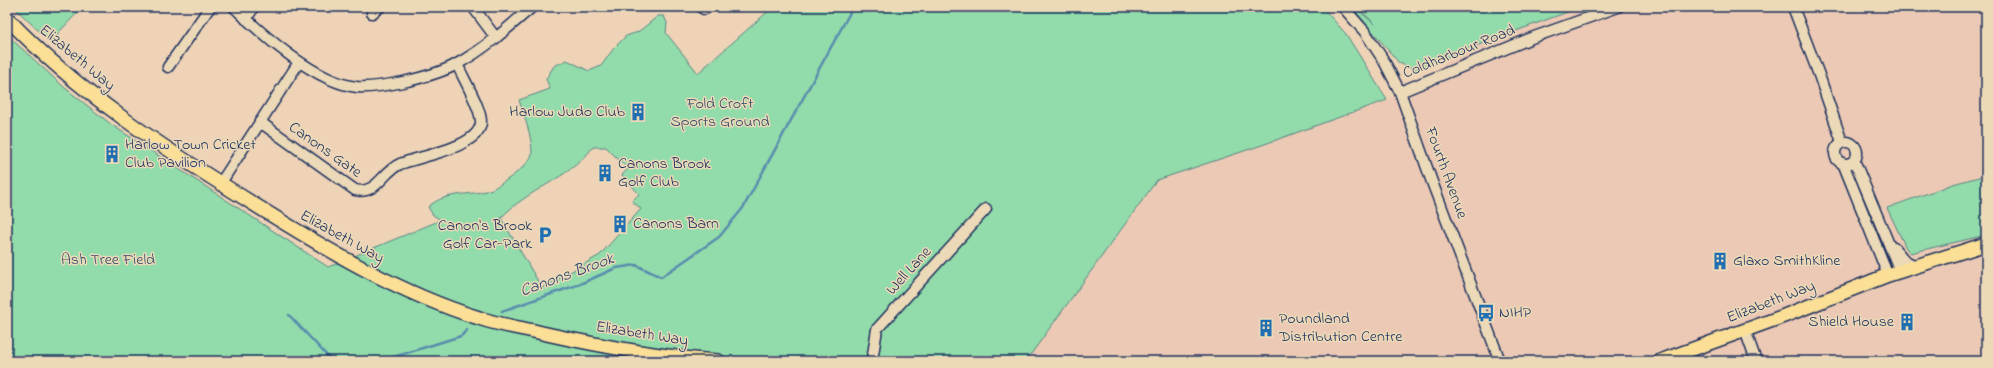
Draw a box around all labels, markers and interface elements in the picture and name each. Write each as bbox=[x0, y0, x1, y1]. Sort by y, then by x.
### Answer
street label: Elizabeth Way bbox=[34, 19, 120, 97]
street label: Coldharbour Road bbox=[1399, 19, 1519, 85]
park label: Fold Croft Sports Ground bbox=[670, 92, 770, 134]
place label: Harlow Judo Club bbox=[509, 100, 626, 124]
building icon: Harlow Judo Club bbox=[628, 102, 648, 122]
street label: Canons Gate bbox=[283, 116, 367, 185]
street label: Fourth Avenue bbox=[1418, 123, 1474, 223]
place label: Harlow Town Cricket Club Pavilion bbox=[125, 133, 257, 175]
building icon: Harlow Town Cricket Club Pavilion bbox=[102, 144, 122, 164]
place label: Canons Brook Golf Club bbox=[618, 152, 712, 194]
building icon: Canons Brook Golf Club bbox=[595, 163, 615, 183]
street label: Elizabeth Way bbox=[295, 204, 389, 270]
place label: Canons Barn bbox=[633, 212, 719, 236]
place label: Canon's Brook Golf Car-Park bbox=[438, 214, 533, 256]
building icon: Canons Barn bbox=[610, 214, 630, 234]
parking icon: Canon's Brook Golf Car-Park bbox=[535, 225, 555, 245]
street label: Well Lane bbox=[880, 241, 938, 301]
water label: Canons Brook bbox=[517, 246, 619, 304]
park label: Ash Tree Field bbox=[61, 248, 155, 272]
place label: Glaxo SmithKline bbox=[1733, 249, 1841, 273]
building icon: Glaxo SmithKline bbox=[1710, 251, 1730, 271]
street label: Elizabeth Way bbox=[1723, 274, 1819, 330]
place label: NIHP bbox=[1499, 301, 1532, 325]
bus stop icon: NIHP bbox=[1476, 303, 1496, 323]
place label: Poundland Distribution Centre bbox=[1278, 307, 1403, 349]
place label: Shield House bbox=[1808, 310, 1895, 334]
building icon: Shield House bbox=[1897, 312, 1917, 332]
street label: Elizabeth Way bbox=[594, 315, 690, 353]
building icon: Poundland Distribution Centre bbox=[1256, 318, 1276, 338]

